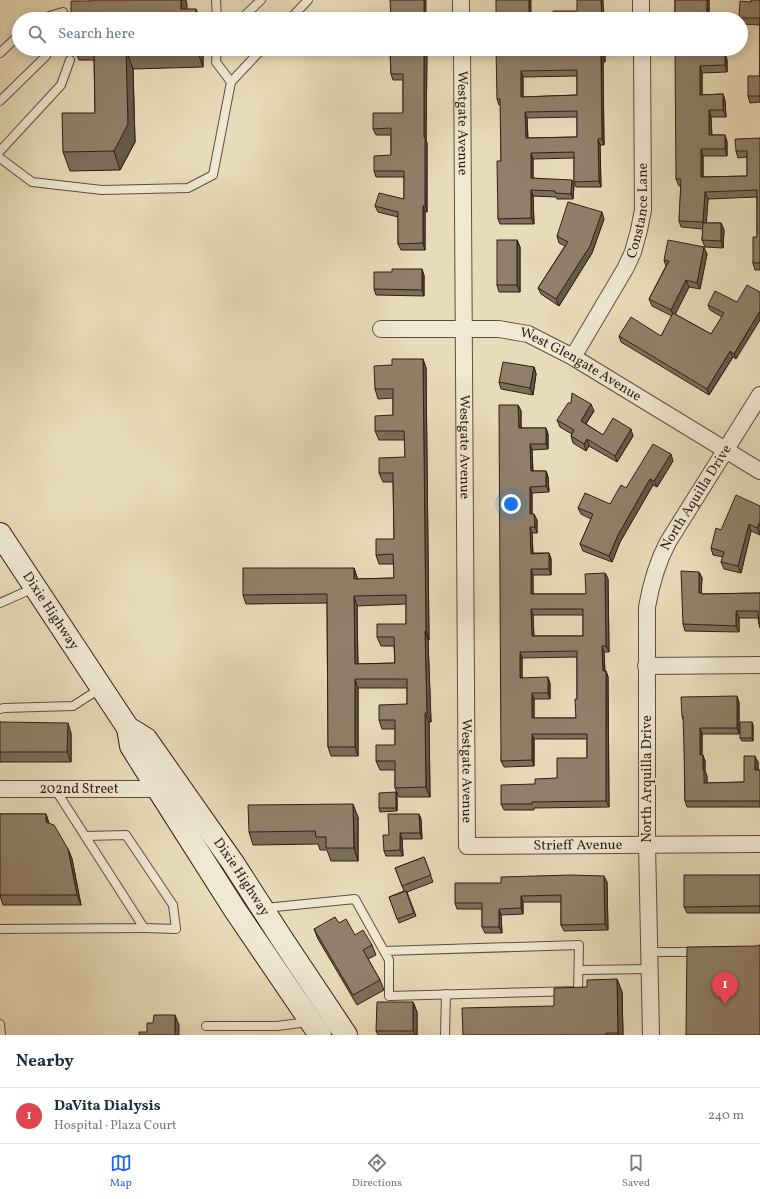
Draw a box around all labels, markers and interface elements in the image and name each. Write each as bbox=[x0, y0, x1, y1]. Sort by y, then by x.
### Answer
search box bbox=[12, 12, 748, 56]
icon: search bbox=[26, 23, 48, 45]
text: Search here bbox=[58, 24, 135, 45]
street label: Westgate Avenue bbox=[453, 71, 472, 176]
street label: Constance Lane bbox=[622, 162, 653, 262]
street label: West Glengate Avenue bbox=[519, 323, 645, 406]
street label: Westgate Avenue bbox=[455, 395, 474, 500]
street label: North Aquilla Drive bbox=[656, 441, 736, 554]
your location bbox=[501, 494, 521, 514]
street label: Dixie Highway bbox=[18, 568, 84, 654]
street label: North Arquilla Drive bbox=[638, 715, 657, 843]
street label: Westgate Avenue bbox=[457, 719, 476, 824]
street label: 202nd Street bbox=[39, 780, 119, 799]
street label: Dixie Highway bbox=[209, 834, 275, 920]
street label: Strieff Avenue bbox=[534, 835, 623, 855]
pin: 1 bbox=[712, 972, 738, 1005]
text: Nearby bbox=[16, 1050, 74, 1073]
text: DaVita Dialysis bbox=[54, 1096, 161, 1117]
text: 1 bbox=[26, 1107, 32, 1125]
text: 240 m bbox=[708, 1107, 744, 1125]
text: Hospital · Plaza Court bbox=[54, 1117, 177, 1135]
tab: Map bbox=[110, 1152, 132, 1191]
tab: Directions bbox=[352, 1152, 402, 1191]
tab: Saved bbox=[622, 1152, 650, 1191]

